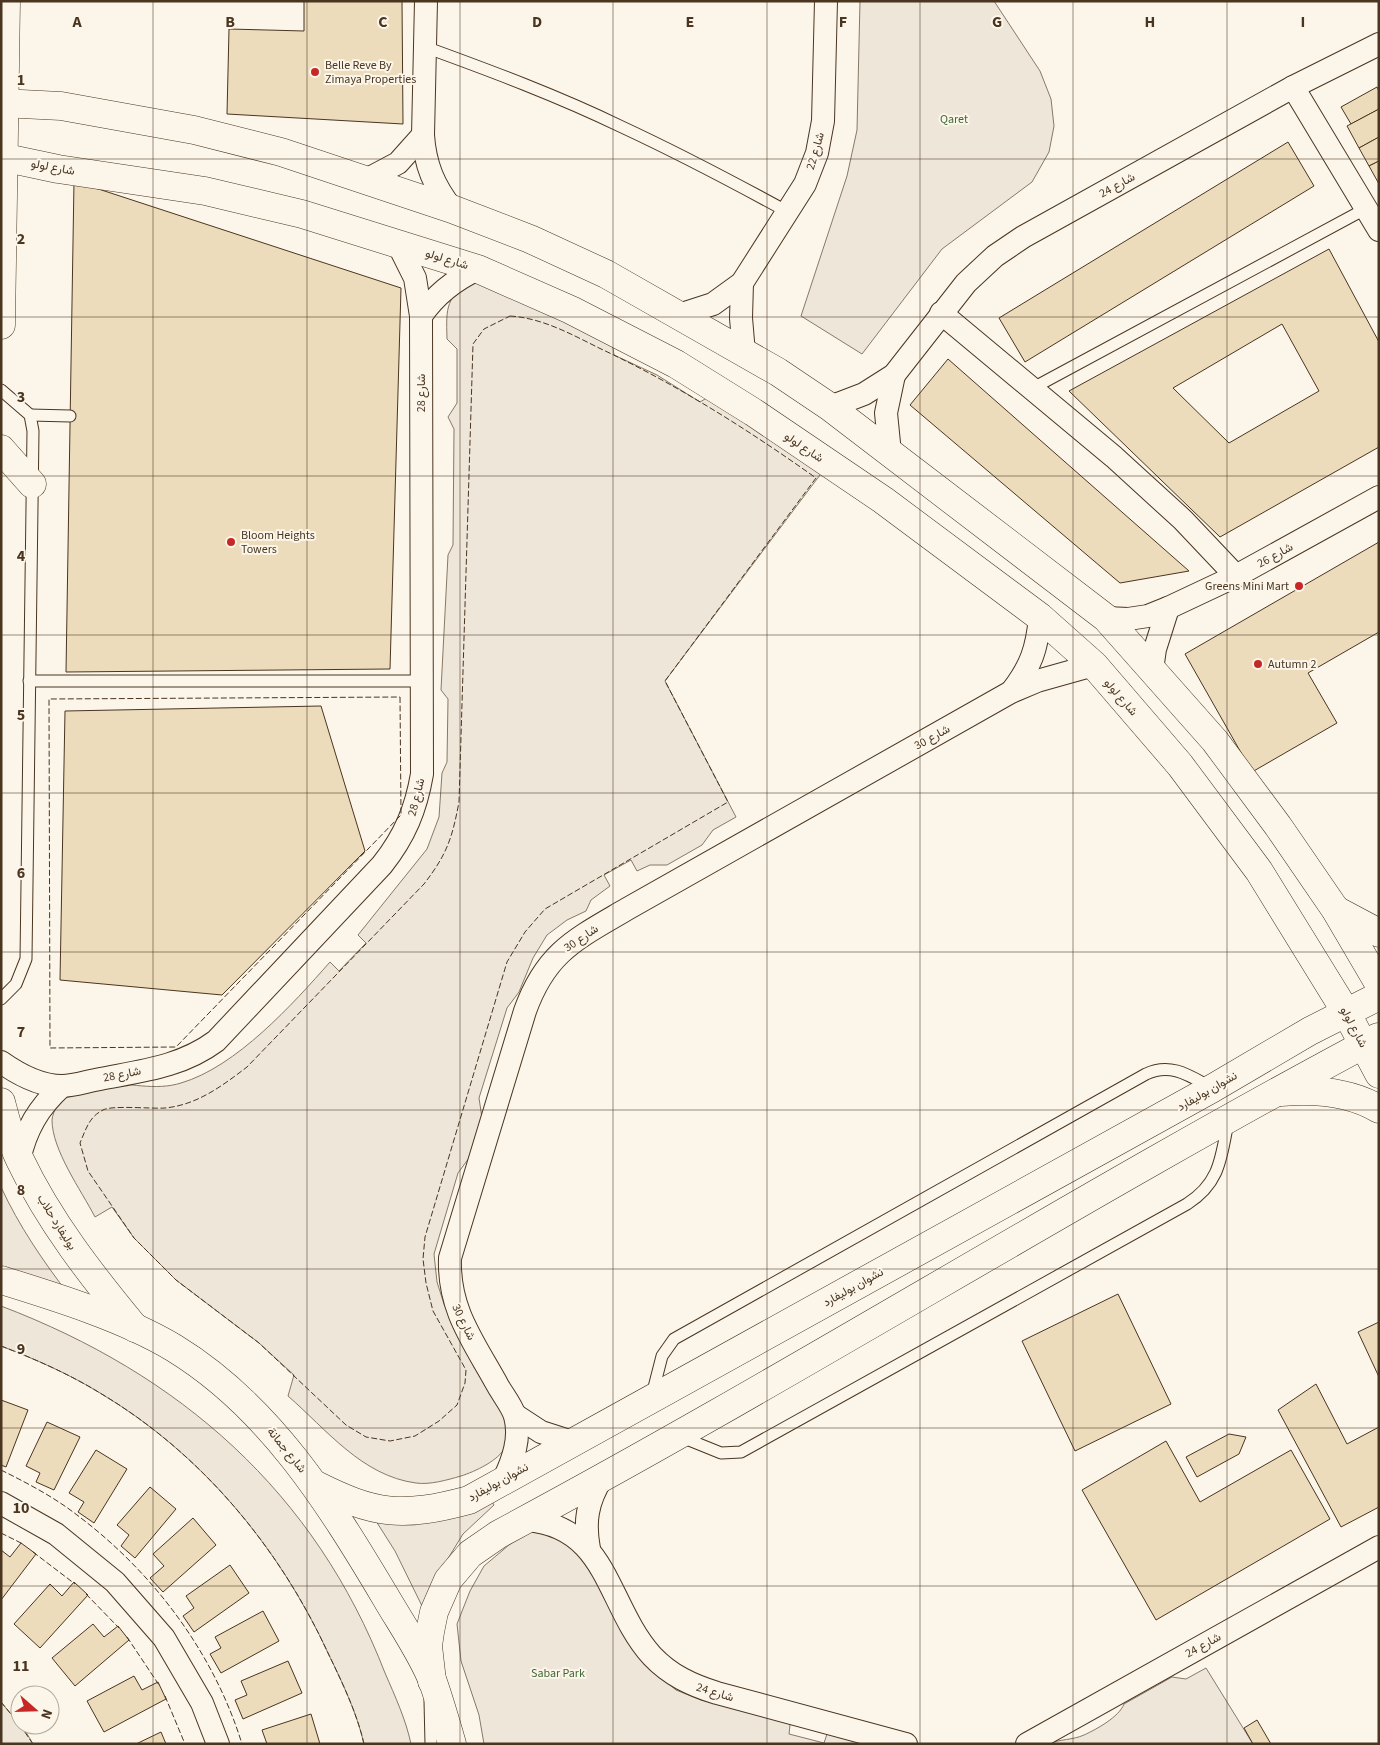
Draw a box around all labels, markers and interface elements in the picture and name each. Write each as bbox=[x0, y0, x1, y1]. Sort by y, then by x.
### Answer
text: A bbox=[71, 11, 82, 33]
text: B bbox=[225, 11, 235, 33]
text: C bbox=[378, 11, 388, 33]
text: D bbox=[532, 11, 542, 33]
text: E bbox=[686, 11, 694, 33]
text: F bbox=[839, 11, 847, 33]
text: G bbox=[992, 11, 1002, 33]
text: H bbox=[1145, 11, 1155, 33]
text: I bbox=[1301, 11, 1305, 33]
place label: Belle Reve By Zimaya Properties bbox=[325, 57, 416, 88]
marker: Belle Reve By Zimaya Properties bbox=[309, 66, 321, 78]
text: 1 bbox=[17, 69, 25, 91]
park label: Qaret bbox=[940, 111, 968, 128]
street label: شارع 22 bbox=[802, 130, 829, 172]
street label: شارع لولو bbox=[30, 155, 76, 180]
street label: شارع 24 bbox=[1096, 169, 1138, 202]
text: 2 bbox=[17, 228, 25, 250]
street label: شارع لولو bbox=[423, 245, 470, 274]
street label: شارع 28 bbox=[413, 374, 430, 412]
text: 3 bbox=[17, 386, 25, 408]
street label: شارع لولو bbox=[781, 428, 827, 467]
place label: Bloom Heights Towers bbox=[241, 527, 315, 558]
marker: Bloom Heights Towers bbox=[225, 536, 237, 548]
street label: شارع 26 bbox=[1254, 539, 1296, 572]
text: 4 bbox=[17, 545, 26, 567]
place label: Greens Mini Mart bbox=[1205, 578, 1289, 595]
marker: Greens Mini Mart bbox=[1293, 580, 1305, 592]
place label: Autumn 2 bbox=[1268, 656, 1316, 673]
marker: Autumn 2 bbox=[1252, 658, 1264, 670]
street label: شارع لولو bbox=[1100, 675, 1142, 720]
text: 5 bbox=[17, 704, 25, 726]
street label: شارع 30 bbox=[911, 721, 953, 754]
street label: شارع 28 bbox=[404, 776, 429, 818]
text: 6 bbox=[17, 862, 25, 884]
street label: شارع 30 bbox=[561, 921, 602, 956]
street label: شارع لولو bbox=[1336, 1004, 1371, 1051]
text: 7 bbox=[17, 1021, 25, 1043]
street label: شارع 28 bbox=[102, 1062, 143, 1087]
street label: نشوان بوليفارد bbox=[1174, 1067, 1240, 1116]
text: 8 bbox=[17, 1179, 25, 1201]
street label: بوليفارد حلاب bbox=[33, 1191, 80, 1253]
street label: نشوان بوليفارد bbox=[820, 1264, 887, 1311]
street label: شارع 30 bbox=[447, 1301, 480, 1343]
text: 9 bbox=[17, 1338, 25, 1360]
street label: شارع جمانة bbox=[263, 1424, 310, 1477]
street label: نشوان بوليفارد bbox=[465, 1459, 532, 1506]
text: 10 bbox=[13, 1497, 29, 1519]
street label: شارع 24 bbox=[1182, 1629, 1224, 1662]
text: 11 bbox=[13, 1655, 29, 1677]
park label: Sabar Park bbox=[531, 1665, 585, 1682]
street label: شارع 24 bbox=[694, 1679, 736, 1706]
north arrow bbox=[10, 1685, 60, 1735]
text: N bbox=[35, 1706, 57, 1722]

